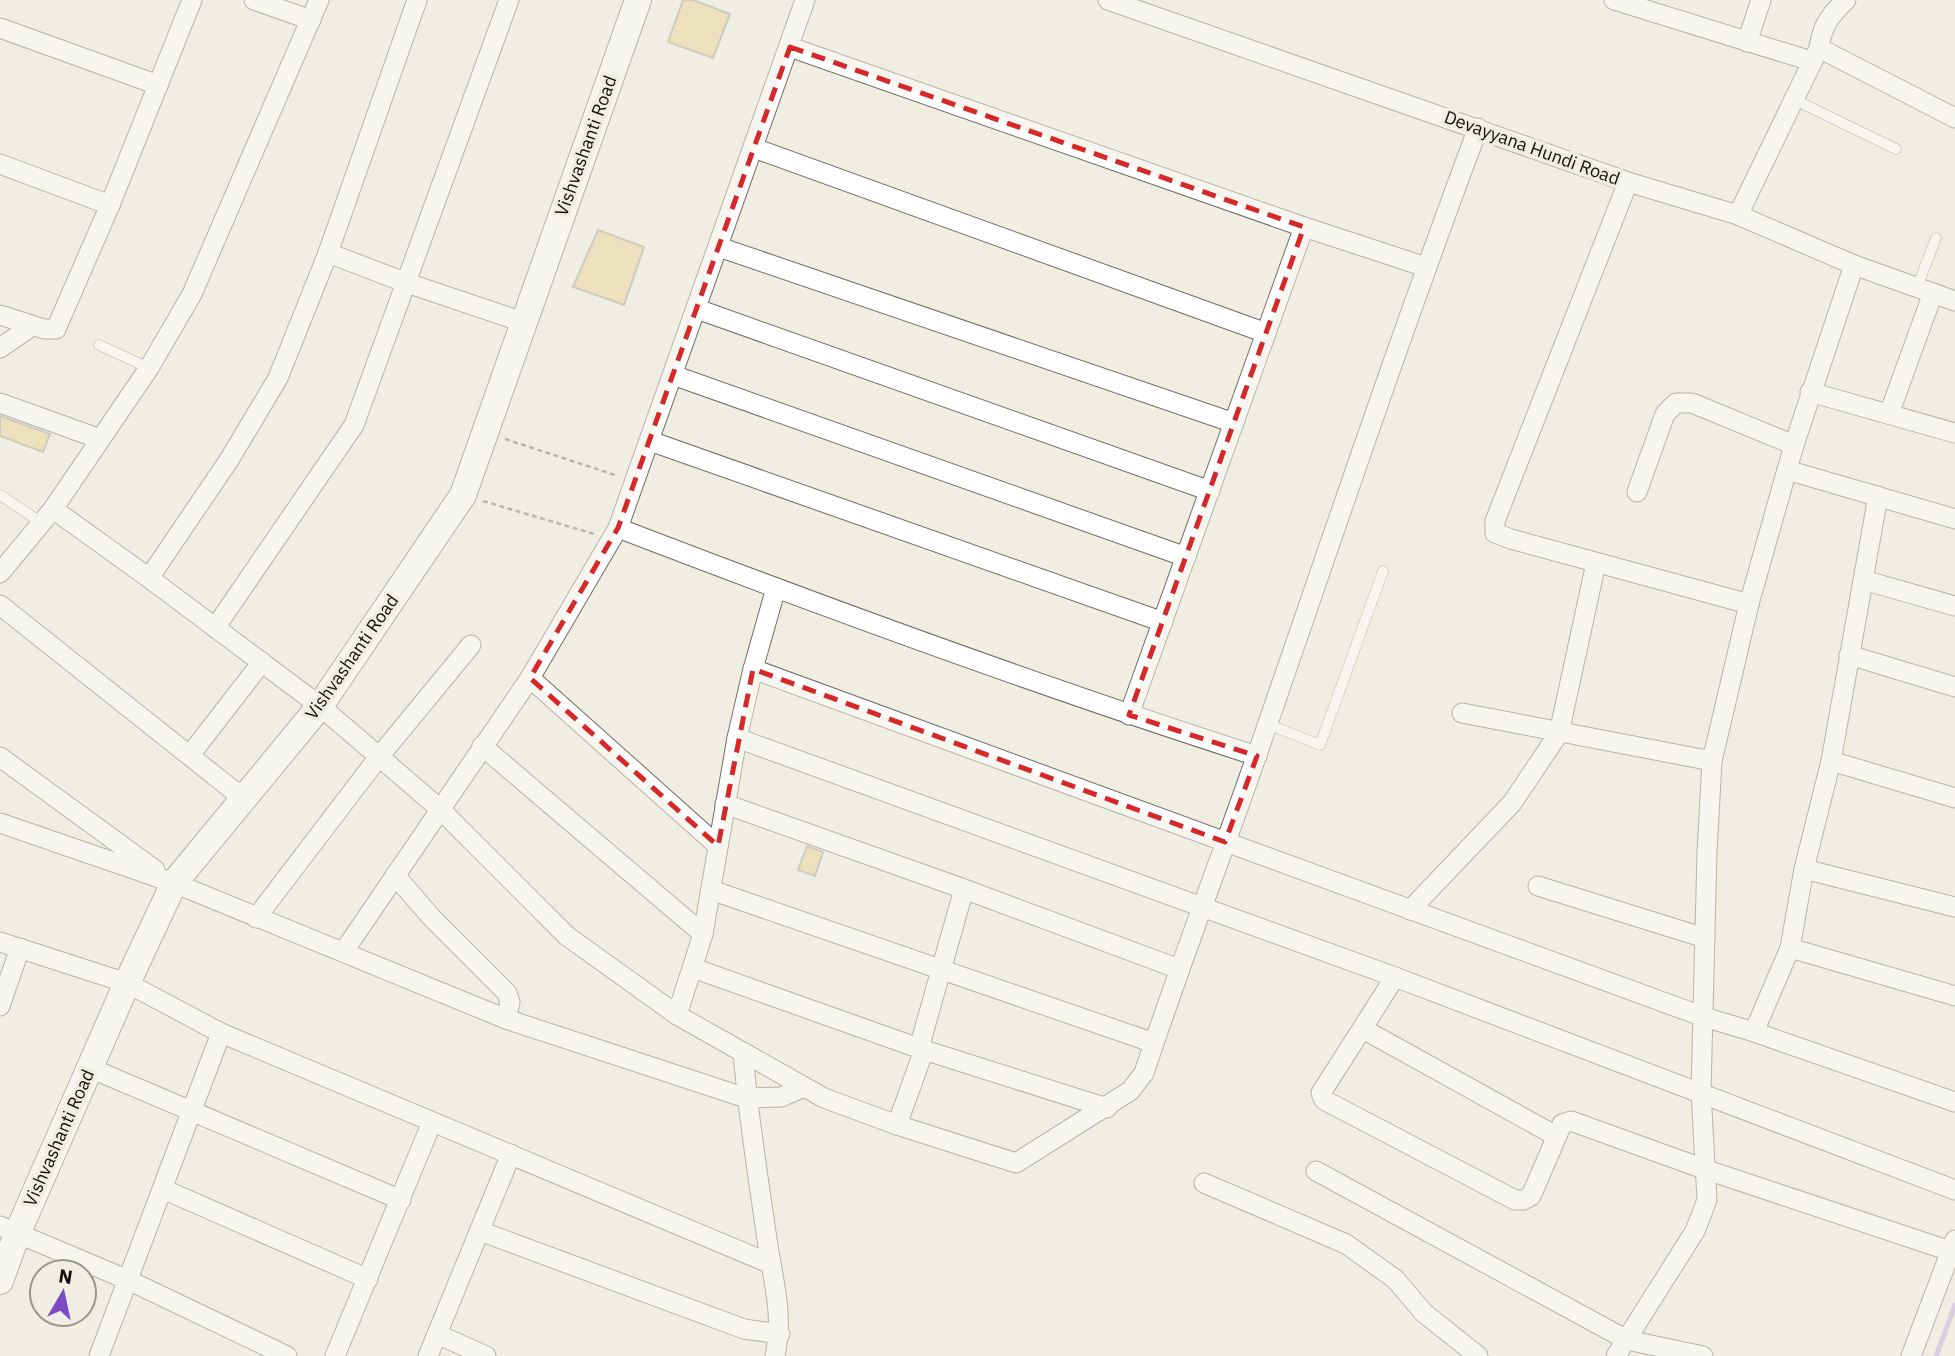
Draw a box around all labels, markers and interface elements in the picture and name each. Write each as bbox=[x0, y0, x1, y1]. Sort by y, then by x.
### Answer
street label: Vishvashanti Road bbox=[549, 72, 622, 219]
street label: Devayyana Hundi Road bbox=[1441, 105, 1623, 190]
street label: Vishvashanti Road bbox=[300, 590, 403, 724]
street label: Vishvashanti Road bbox=[18, 1066, 99, 1210]
north arrow bbox=[28, 1258, 98, 1328]
text: N bbox=[57, 1263, 74, 1289]

